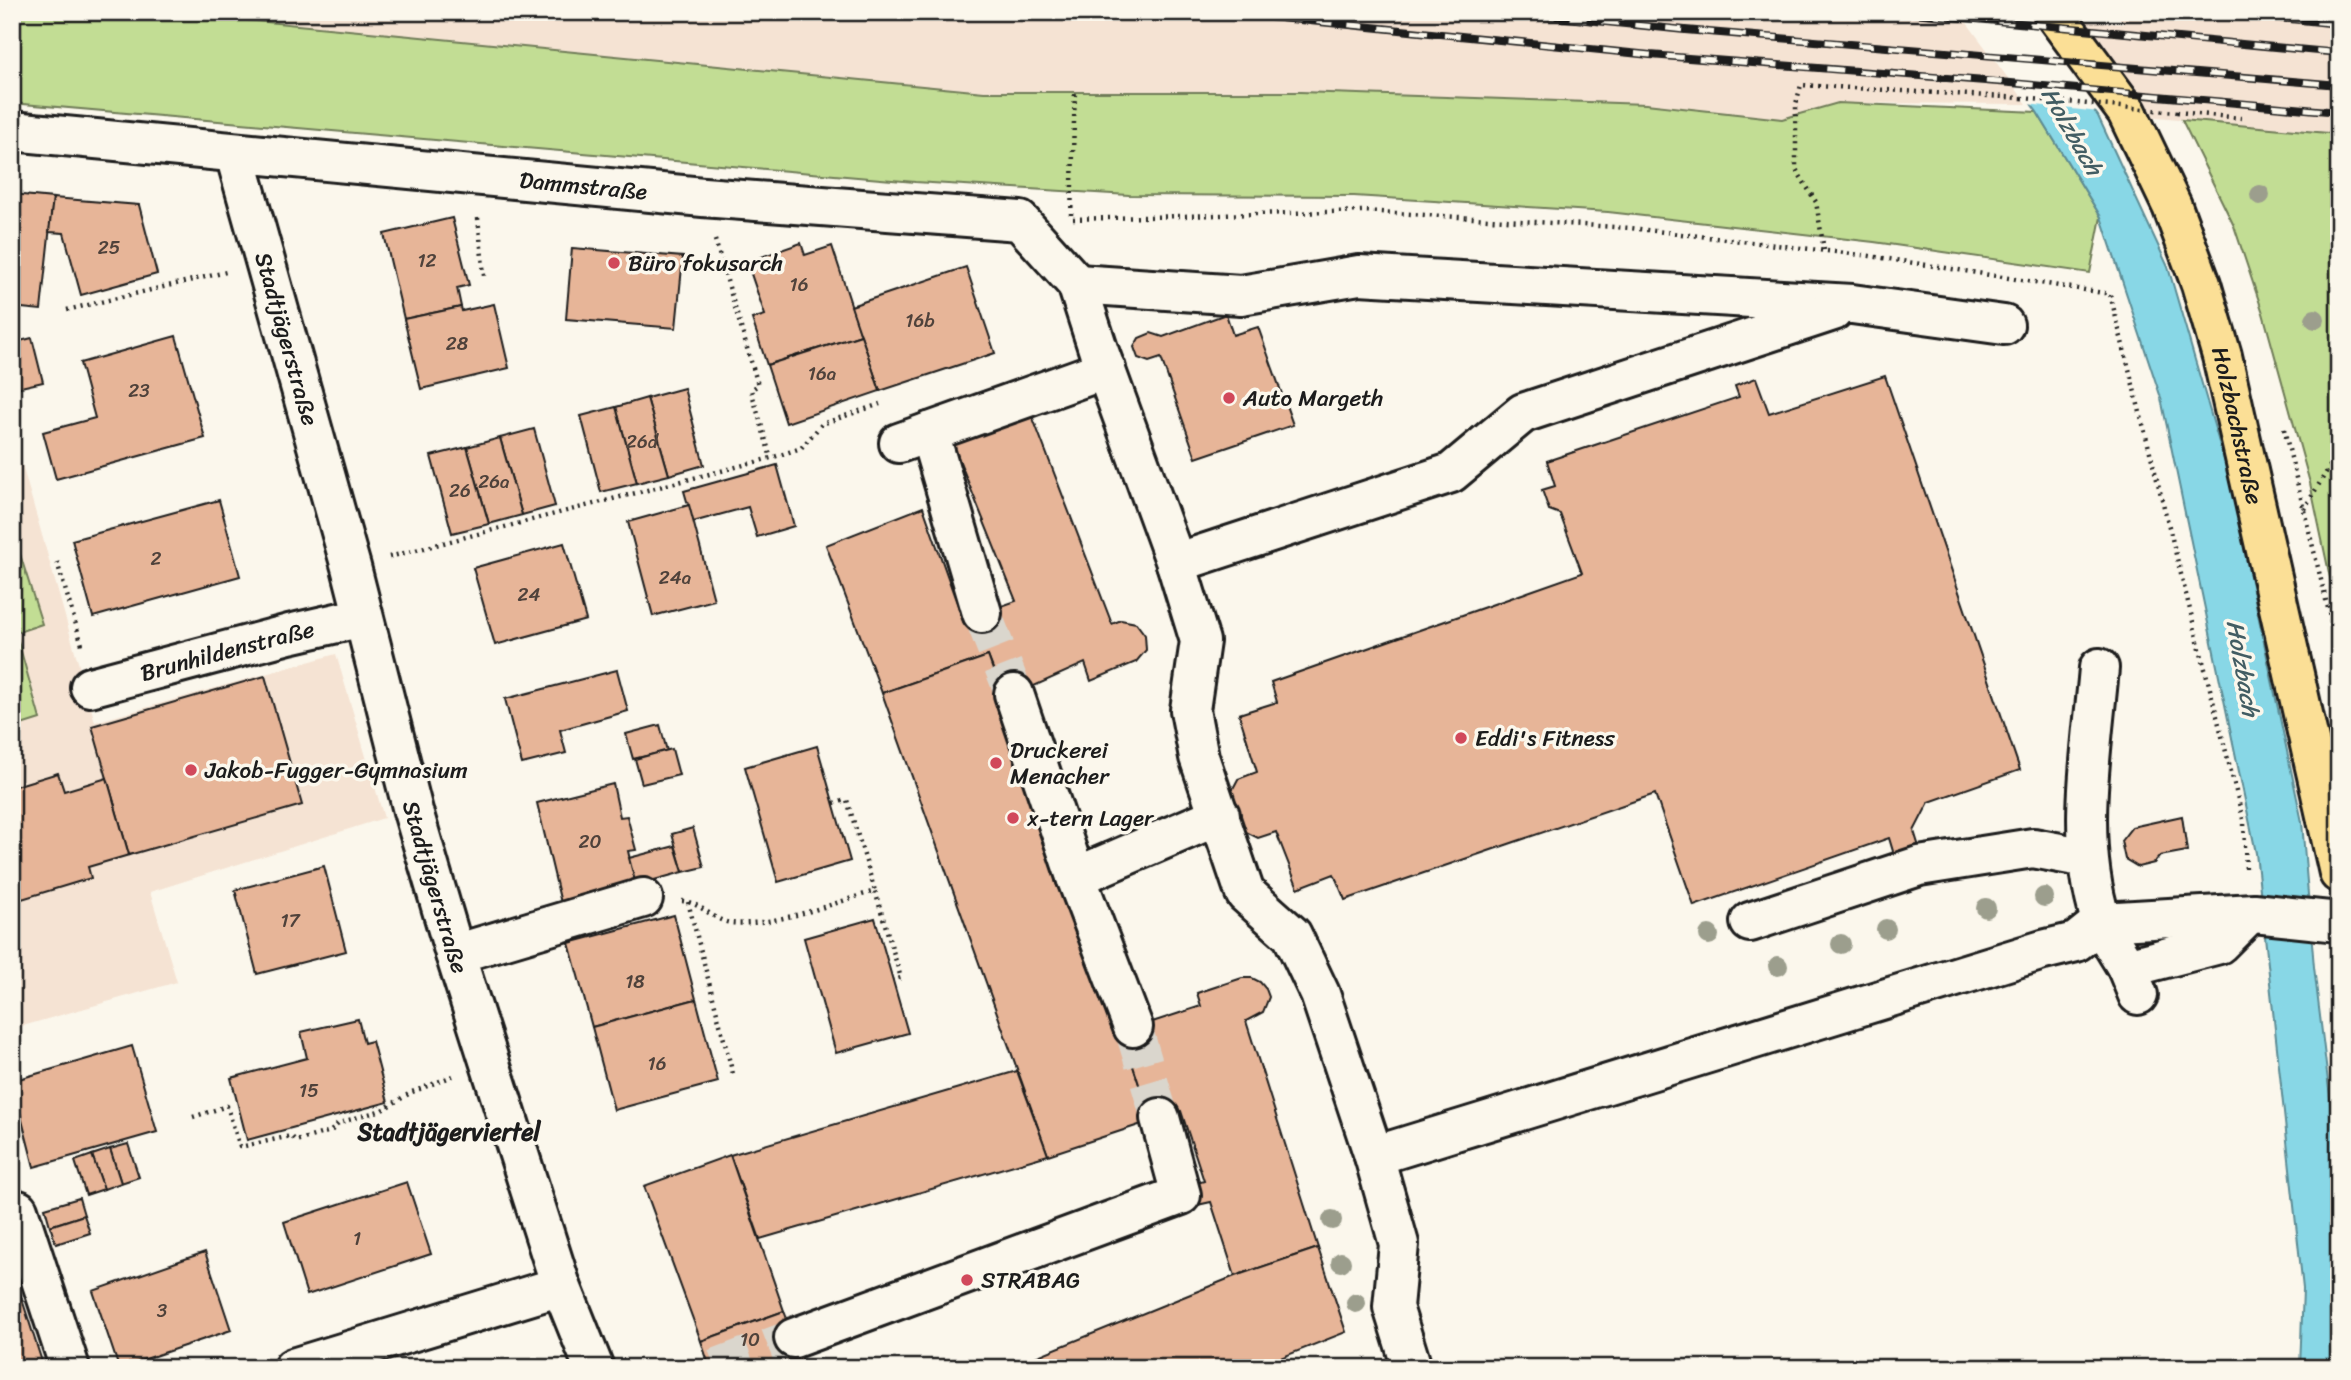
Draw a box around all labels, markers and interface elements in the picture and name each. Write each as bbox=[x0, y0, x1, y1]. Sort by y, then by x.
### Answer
water label: Holzbach bbox=[2030, 79, 2116, 186]
street label: Dammstraße bbox=[518, 160, 649, 213]
house number: 25 bbox=[98, 231, 121, 264]
place label: Büro fokusarch bbox=[628, 243, 783, 284]
house number: 12 bbox=[417, 244, 437, 277]
street label: Stadtjägerstraße bbox=[243, 247, 330, 431]
marker: Büro fokusarch bbox=[606, 255, 622, 271]
house number: 16 bbox=[790, 268, 808, 301]
house number: 16b bbox=[905, 304, 935, 337]
house number: 28 bbox=[446, 327, 469, 360]
street label: Holzbachstraße bbox=[2199, 341, 2275, 509]
house number: 16a bbox=[808, 357, 837, 390]
house number: 23 bbox=[128, 374, 150, 407]
place label: Auto Margeth bbox=[1242, 378, 1383, 419]
marker: Auto Margeth bbox=[1221, 390, 1237, 406]
house number: 26d bbox=[626, 425, 660, 458]
house number: 26a bbox=[478, 465, 510, 498]
house number: 26 bbox=[449, 474, 471, 507]
house number: 2 bbox=[151, 542, 162, 575]
house number: 24a bbox=[659, 561, 692, 594]
house number: 24 bbox=[518, 578, 541, 611]
street label: Brunhildenstraße bbox=[136, 609, 319, 694]
water label: Holzbach bbox=[2214, 617, 2273, 722]
place label: Eddi's Fitness bbox=[1475, 718, 1615, 759]
place label: Druckerei Menacher bbox=[1010, 730, 1110, 797]
marker: Eddi's Fitness bbox=[1453, 730, 1469, 746]
place label: Jakob-Fugger-Gymnasium bbox=[204, 750, 468, 791]
marker: Druckerei Menacher bbox=[988, 755, 1004, 771]
marker: Jakob-Fugger-Gymnasium bbox=[183, 762, 199, 778]
street label: Stadtjägerstraße bbox=[390, 796, 480, 979]
place label: x-tern Lager bbox=[1027, 798, 1155, 839]
marker: x-tern Lager bbox=[1005, 810, 1021, 826]
house number: 20 bbox=[579, 825, 601, 858]
house number: 17 bbox=[280, 904, 301, 937]
house number: 18 bbox=[625, 965, 645, 998]
house number: 16 bbox=[648, 1047, 666, 1080]
house number: 15 bbox=[299, 1074, 319, 1107]
district label: Stadtjägerviertel bbox=[357, 1111, 542, 1153]
house number: 1 bbox=[353, 1222, 361, 1255]
place label: STRABAG bbox=[981, 1260, 1080, 1301]
marker: STRABAG bbox=[959, 1272, 975, 1288]
house number: 3 bbox=[157, 1294, 168, 1327]
house number: 10 bbox=[740, 1323, 760, 1356]

